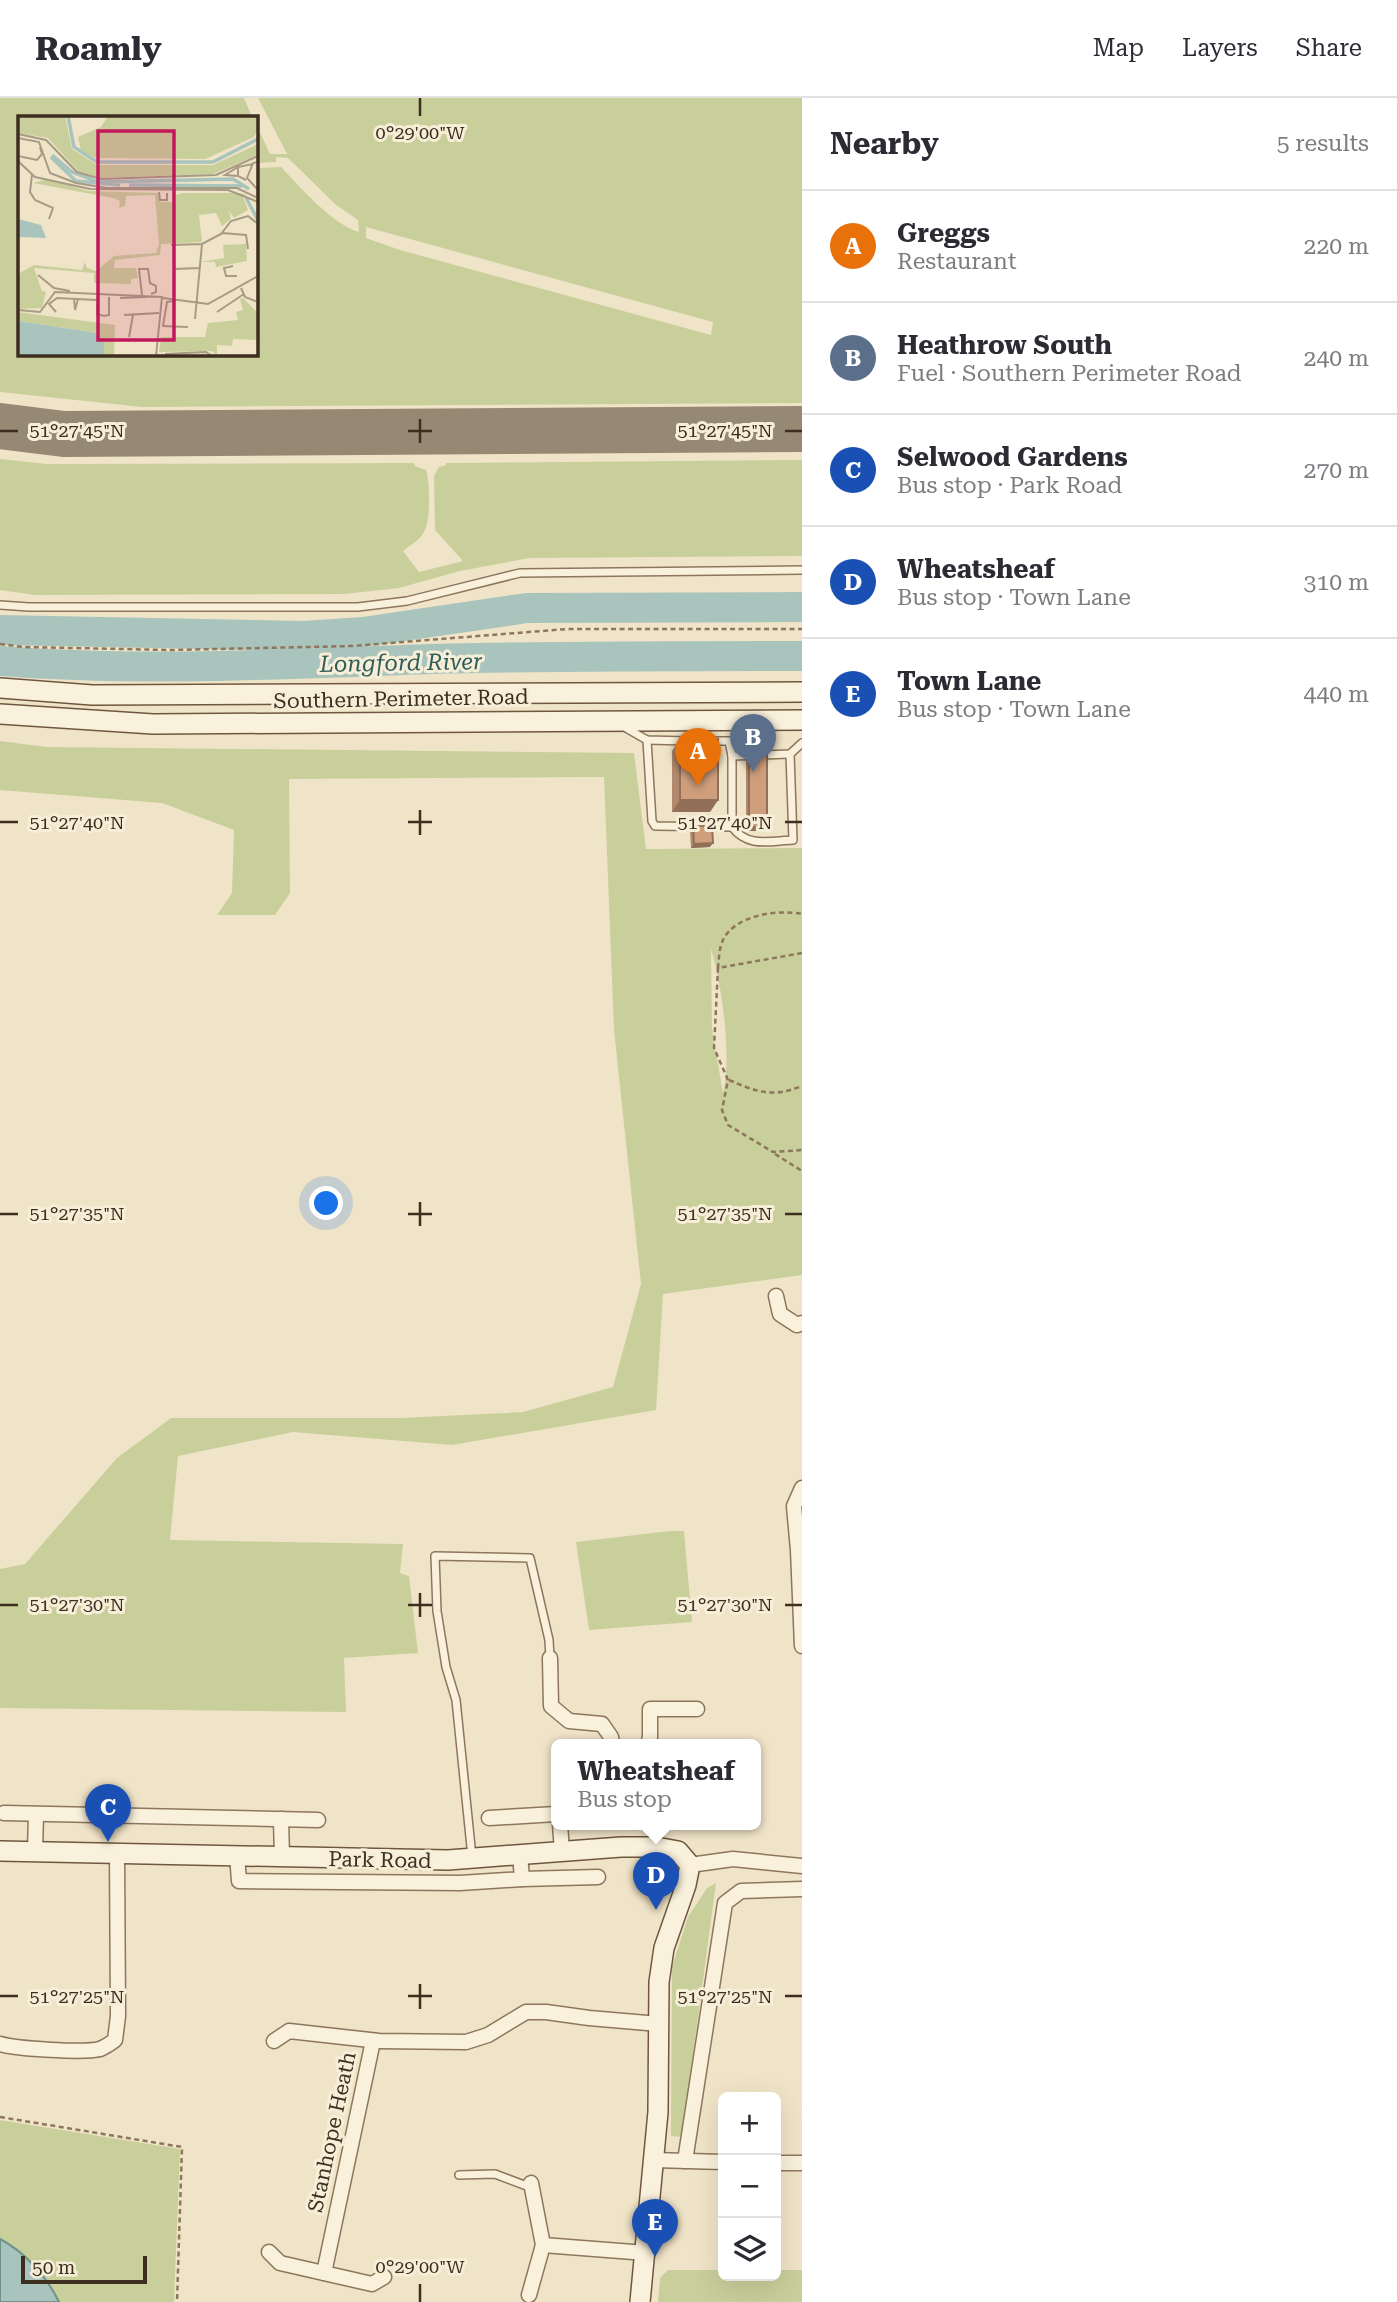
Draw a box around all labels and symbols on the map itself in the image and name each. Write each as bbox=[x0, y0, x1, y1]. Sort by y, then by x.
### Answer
inset map bbox=[18, 116, 257, 355]
text: 0°29'00"W bbox=[376, 122, 465, 143]
text: 51°27'45"N bbox=[30, 420, 124, 441]
text: 51°27'45"N bbox=[678, 420, 772, 441]
water label: Longford River bbox=[318, 648, 483, 678]
street label: Southern Perimeter Road bbox=[273, 685, 529, 713]
pin: B bbox=[730, 714, 776, 772]
pin: A bbox=[675, 728, 721, 786]
text: 51°27'40"N bbox=[30, 812, 124, 833]
text: 51°27'40"N bbox=[678, 812, 772, 833]
your location bbox=[309, 1186, 343, 1220]
text: 51°27'35"N bbox=[30, 1203, 124, 1224]
text: 51°27'35"N bbox=[678, 1203, 772, 1224]
text: 51°27'30"N bbox=[30, 1594, 124, 1615]
text: 51°27'30"N bbox=[678, 1594, 772, 1615]
pin: C bbox=[85, 1784, 131, 1842]
street label: Park Road bbox=[328, 1847, 432, 1873]
pin: D bbox=[633, 1852, 679, 1910]
text: 51°27'25"N bbox=[30, 1986, 124, 2007]
text: 51°27'25"N bbox=[678, 1986, 772, 2007]
street label: Stanhope Heath bbox=[303, 2049, 361, 2215]
pin: E bbox=[632, 2199, 678, 2257]
scale bar bbox=[21, 2253, 147, 2285]
text: 0°29'00"W bbox=[376, 2256, 465, 2277]

